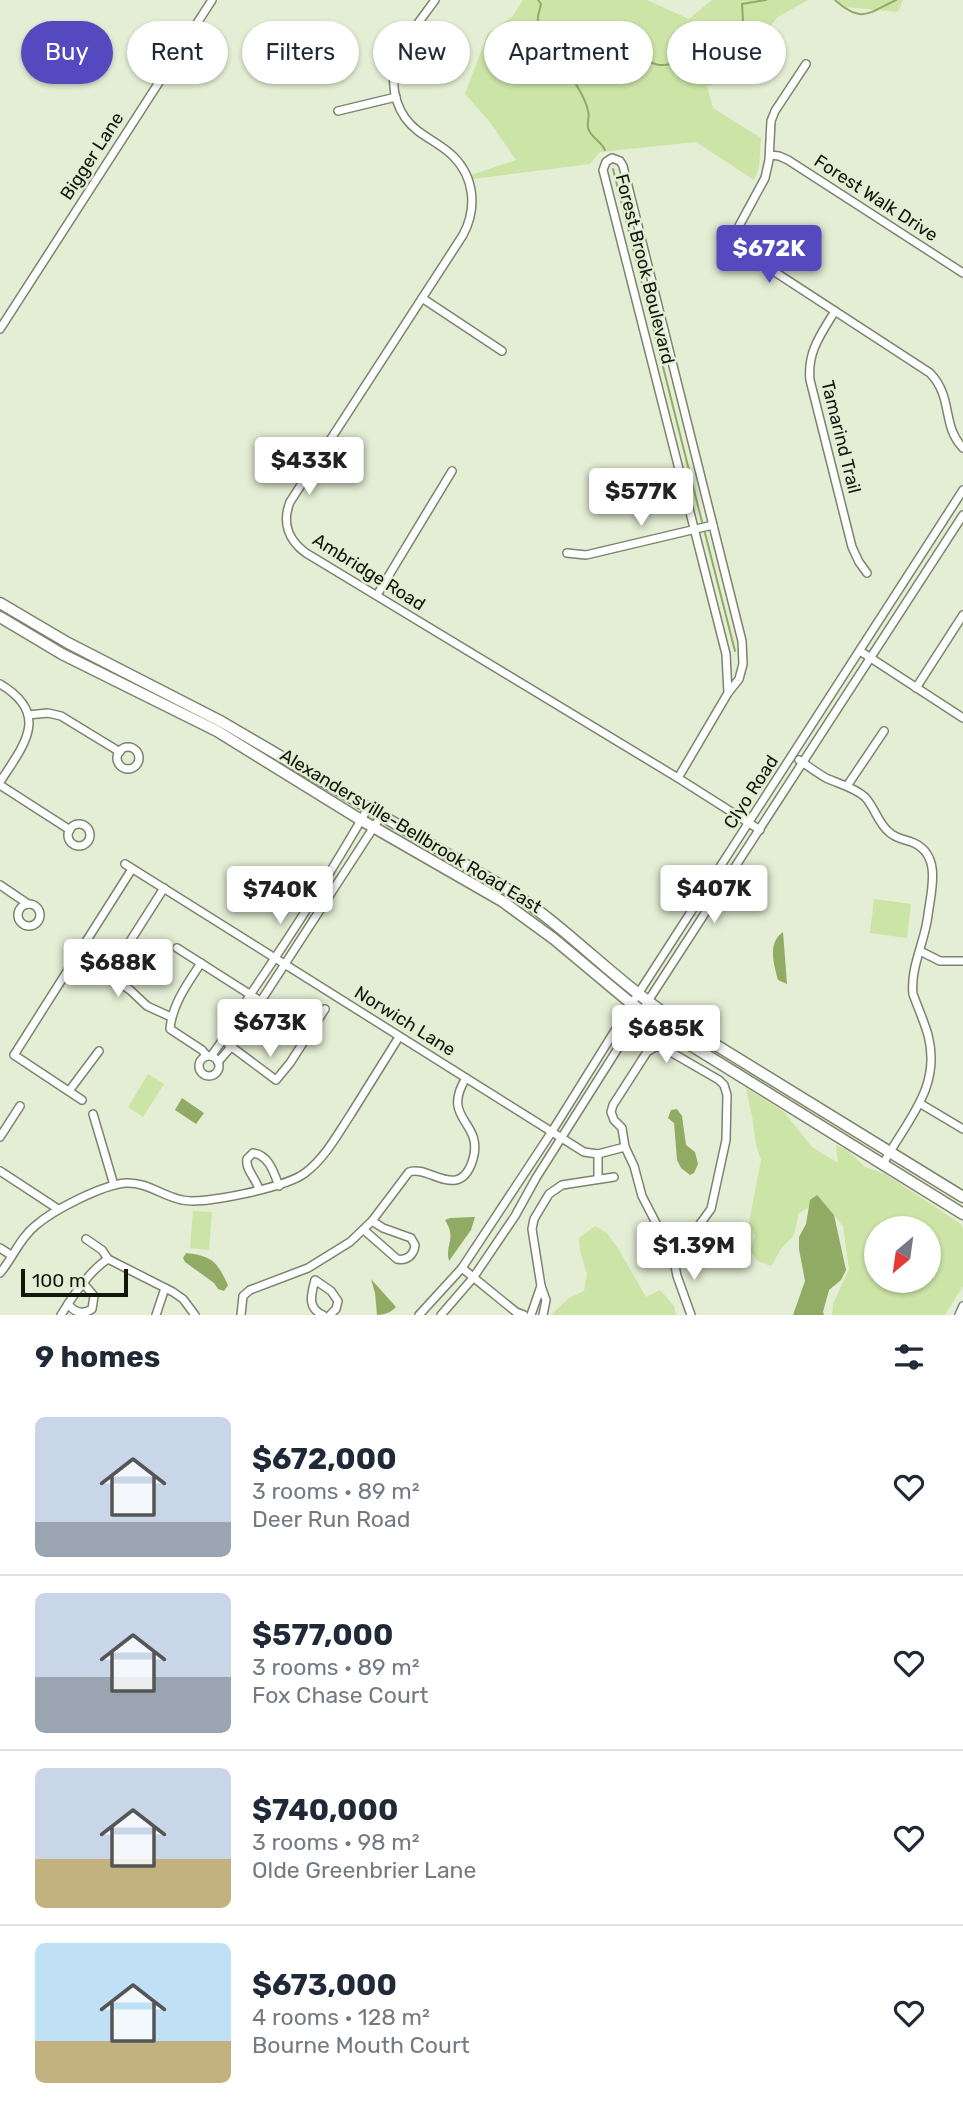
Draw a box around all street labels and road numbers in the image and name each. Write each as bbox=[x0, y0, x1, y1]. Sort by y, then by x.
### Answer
street label: Bigger Lane bbox=[56, 108, 128, 204]
street label: Forest Walk Drive bbox=[810, 150, 942, 246]
street label: Forest Brook Boulevard bbox=[611, 172, 679, 366]
street label: Tamarind Trail bbox=[816, 378, 866, 496]
street label: Ambridge Road bbox=[309, 529, 429, 615]
street label: Alexandersville-Bellbrook Road East bbox=[276, 744, 546, 918]
street label: Clyo Road bbox=[719, 751, 783, 833]
street label: Norwich Lane bbox=[350, 981, 460, 1061]

